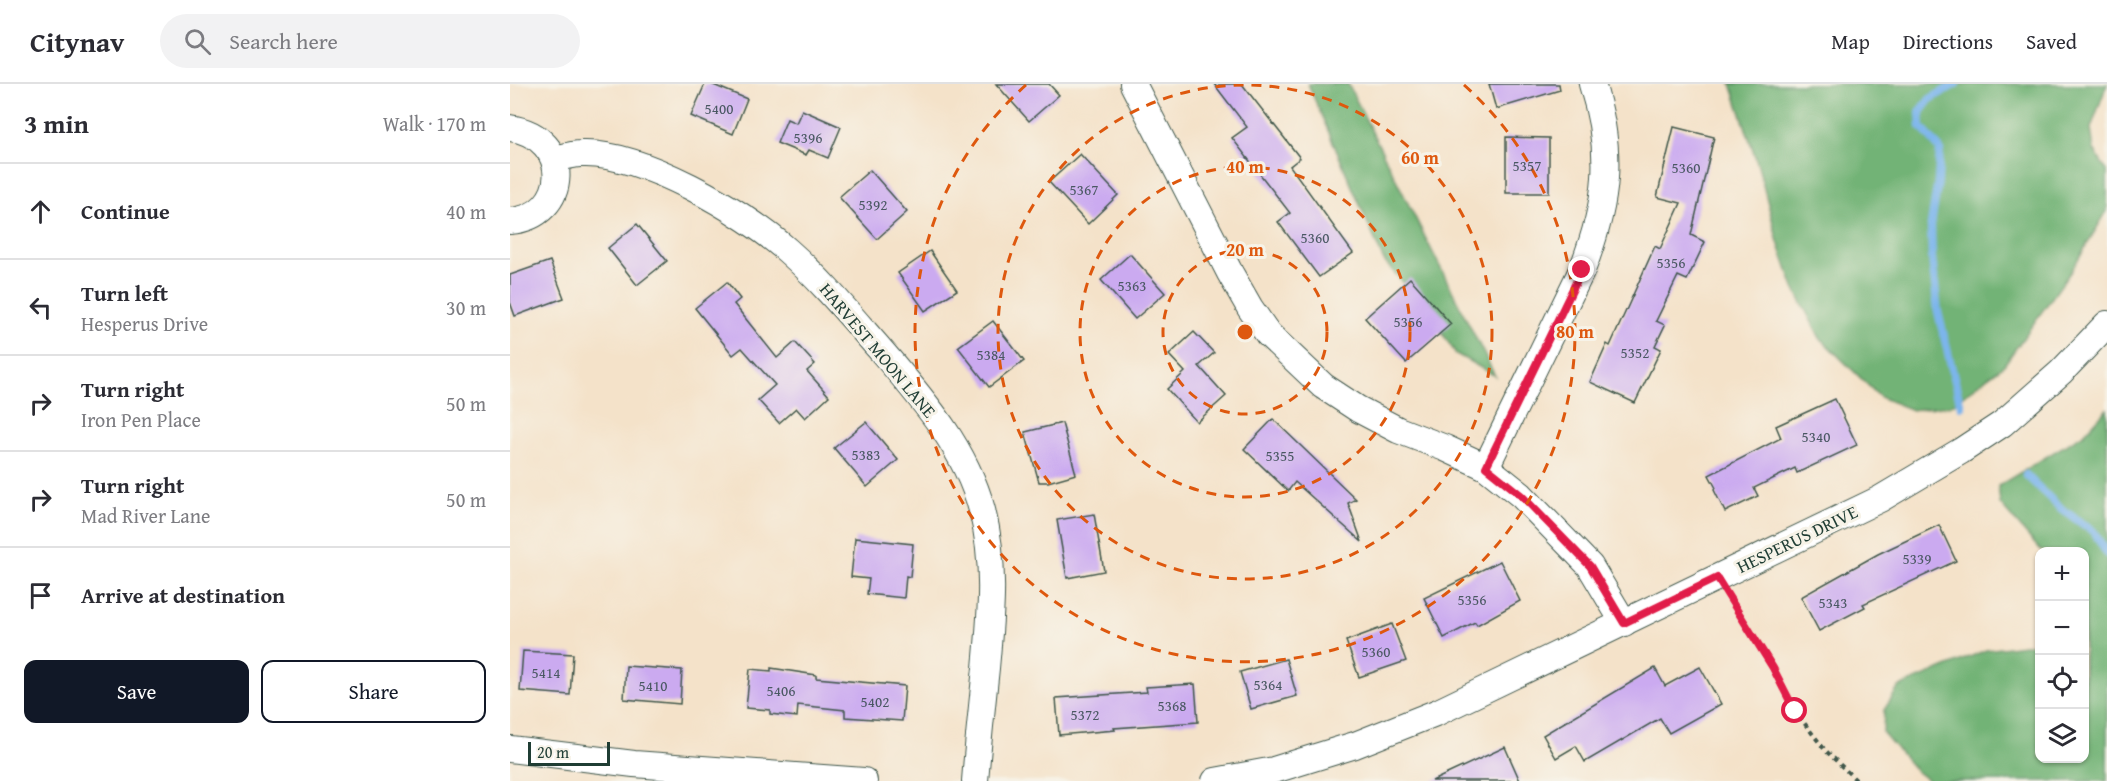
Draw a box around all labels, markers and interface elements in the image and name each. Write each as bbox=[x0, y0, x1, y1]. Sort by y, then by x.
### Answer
search box bbox=[160, 14, 580, 68]
text: Citynav bbox=[30, 21, 124, 62]
icon: search bbox=[181, 25, 214, 58]
text: Search here bbox=[229, 25, 338, 57]
text: Map bbox=[1831, 26, 1870, 57]
text: Directions bbox=[1903, 26, 1993, 57]
text: Saved bbox=[2026, 26, 2077, 57]
house number: 5400 bbox=[705, 98, 733, 119]
text: 3 min bbox=[24, 104, 89, 143]
text: Walk · 170 m bbox=[383, 109, 486, 138]
house number: 5396 bbox=[794, 127, 822, 148]
text: 60 m bbox=[1401, 144, 1440, 171]
text: 40 m bbox=[1226, 153, 1265, 180]
house number: 5357 bbox=[1513, 155, 1541, 176]
house number: 5360 bbox=[1672, 157, 1700, 178]
house number: 5367 bbox=[1070, 179, 1098, 200]
house number: 5392 bbox=[859, 194, 887, 215]
icon: ahead bbox=[24, 195, 57, 228]
text: Continue bbox=[81, 195, 170, 227]
text: 40 m bbox=[446, 197, 486, 226]
house number: 5360 bbox=[1301, 227, 1329, 248]
text: 20 m bbox=[1226, 236, 1265, 263]
house number: 5356 bbox=[1657, 252, 1685, 273]
route end bbox=[1568, 256, 1594, 282]
house number: 5363 bbox=[1118, 275, 1146, 296]
text: Turn left bbox=[81, 277, 168, 309]
street label: HARVEST MOON LANE bbox=[813, 277, 943, 423]
icon: left bbox=[24, 291, 57, 324]
text: 30 m bbox=[446, 293, 486, 322]
text: Hesperus Drive bbox=[81, 309, 208, 338]
house number: 5356 bbox=[1394, 311, 1422, 332]
text: 80 m bbox=[1556, 318, 1595, 345]
centre of rings bbox=[1235, 322, 1255, 342]
house number: 5352 bbox=[1621, 342, 1649, 363]
house number: 5384 bbox=[977, 344, 1005, 365]
text: Turn right bbox=[81, 373, 184, 405]
icon: right bbox=[24, 387, 57, 420]
text: 50 m bbox=[446, 389, 486, 418]
text: Iron Pen Place bbox=[81, 405, 201, 434]
house number: 5340 bbox=[1802, 426, 1830, 447]
house number: 5383 bbox=[852, 444, 880, 465]
house number: 5355 bbox=[1266, 445, 1294, 466]
text: Turn right bbox=[81, 469, 184, 501]
icon: right bbox=[24, 483, 57, 516]
text: 50 m bbox=[446, 485, 486, 514]
street label: HESPERUS DRIVE bbox=[1732, 498, 1862, 580]
text: Mad River Lane bbox=[81, 501, 210, 530]
map controls bbox=[2035, 547, 2089, 763]
button: + bbox=[2035, 547, 2089, 601]
house number: 5339 bbox=[1903, 548, 1931, 569]
icon: arrive bbox=[24, 579, 57, 612]
text: Arrive at destination bbox=[81, 579, 285, 611]
house number: 5356 bbox=[1458, 589, 1486, 610]
house number: 5343 bbox=[1819, 592, 1847, 613]
button: − bbox=[2035, 601, 2089, 655]
house number: 5360 bbox=[1362, 641, 1390, 662]
button: locate bbox=[2035, 655, 2089, 709]
button: Save bbox=[24, 660, 249, 723]
button: Share bbox=[261, 660, 486, 723]
house number: 5414 bbox=[532, 662, 560, 683]
house number: 5364 bbox=[1254, 674, 1282, 695]
house number: 5410 bbox=[639, 675, 667, 696]
house number: 5406 bbox=[767, 680, 795, 701]
house number: 5402 bbox=[861, 691, 889, 712]
house number: 5368 bbox=[1158, 695, 1186, 716]
route start bbox=[1781, 697, 1807, 723]
house number: 5372 bbox=[1071, 704, 1099, 725]
button: layers bbox=[2035, 709, 2089, 763]
scale bar bbox=[528, 739, 610, 766]
text: 20 m bbox=[537, 740, 569, 764]

